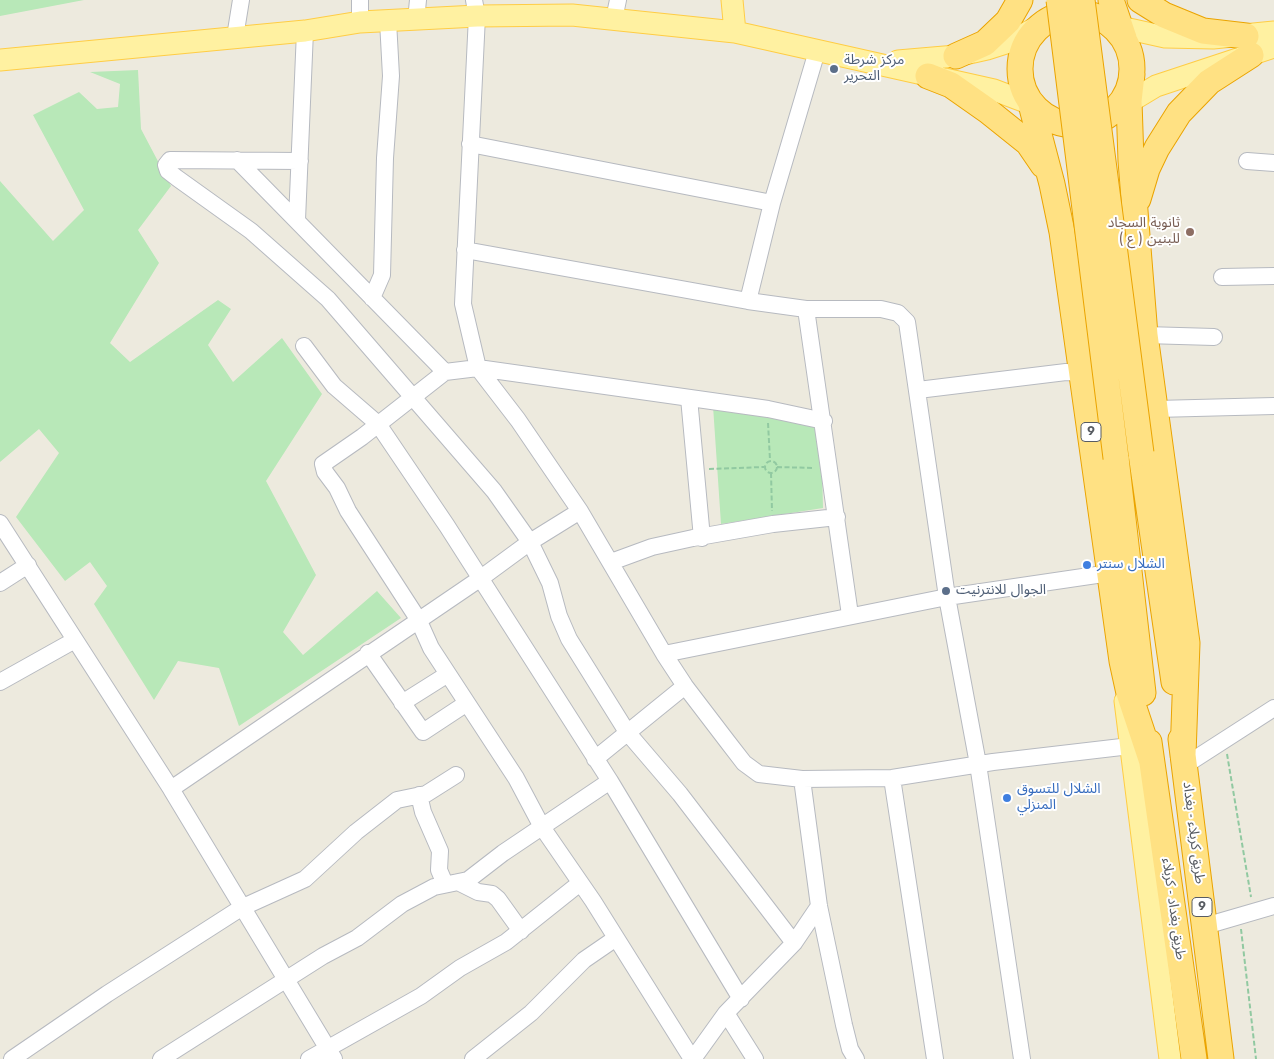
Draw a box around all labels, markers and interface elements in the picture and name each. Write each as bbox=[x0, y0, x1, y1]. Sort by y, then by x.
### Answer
place label: مركز شرطة التحرير bbox=[844, 53, 904, 85]
marker: مركز شرطة التحرير bbox=[828, 63, 840, 75]
place label: ثانوية السجاد ( ع ) للبنين bbox=[1108, 216, 1180, 248]
marker: ثانوية السجاد ( ع ) للبنين bbox=[1184, 226, 1196, 238]
road number: 9 bbox=[1081, 422, 1101, 442]
place label: الشلال سنتر bbox=[1097, 557, 1165, 573]
marker: الشلال سنتر bbox=[1081, 559, 1093, 571]
place label: الجوال للانترنيت bbox=[956, 583, 1046, 599]
marker: الجوال للانترنيت bbox=[940, 585, 952, 597]
street label: طريق كربلاء - بغداد bbox=[1178, 781, 1208, 885]
place label: الشلال للتسوق المنزلي bbox=[1017, 782, 1101, 814]
marker: الشلال للتسوق المنزلي bbox=[1001, 792, 1013, 804]
street label: طريق بغداد - كربلاء bbox=[1158, 857, 1188, 961]
road number: 9 bbox=[1192, 898, 1212, 916]

